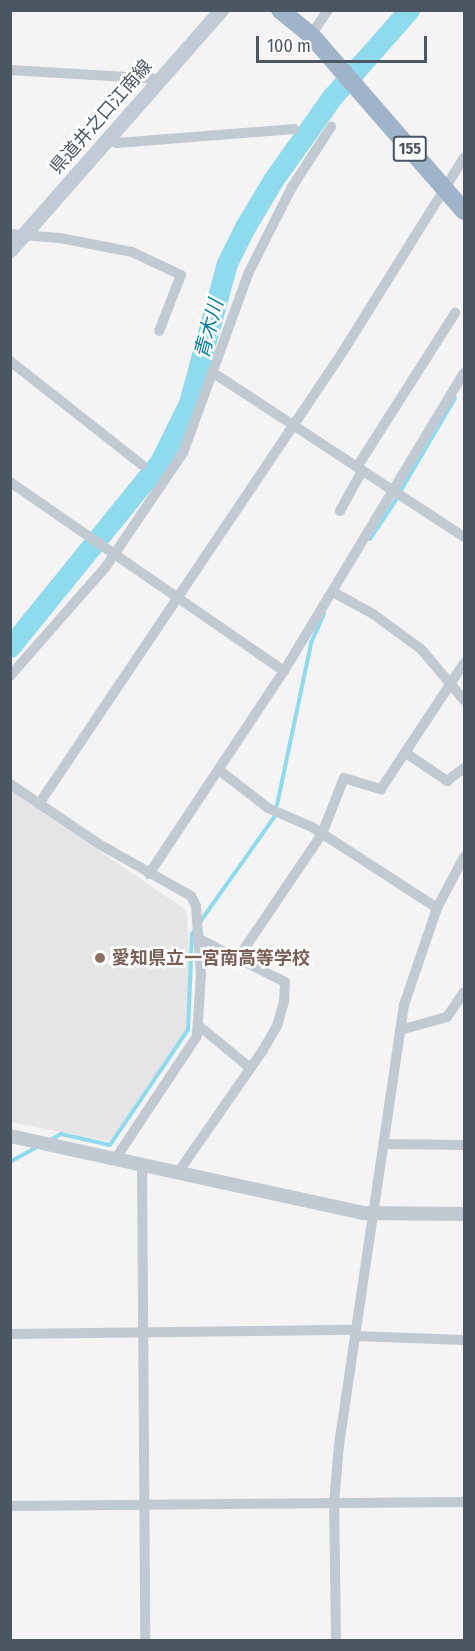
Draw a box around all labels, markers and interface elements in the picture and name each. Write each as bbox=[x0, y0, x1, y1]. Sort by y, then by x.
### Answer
scale bar bbox=[259, 24, 430, 62]
text: 100 m bbox=[267, 35, 311, 57]
street label: 県道井之口江南線 bbox=[46, 56, 156, 178]
road number: 155 bbox=[392, 136, 428, 162]
water label: 青木川 bbox=[190, 297, 228, 361]
place label: 愛知県立一宮南高等学校 bbox=[112, 947, 310, 969]
marker: 愛知県立一宮南高等学校 bbox=[93, 951, 107, 965]

